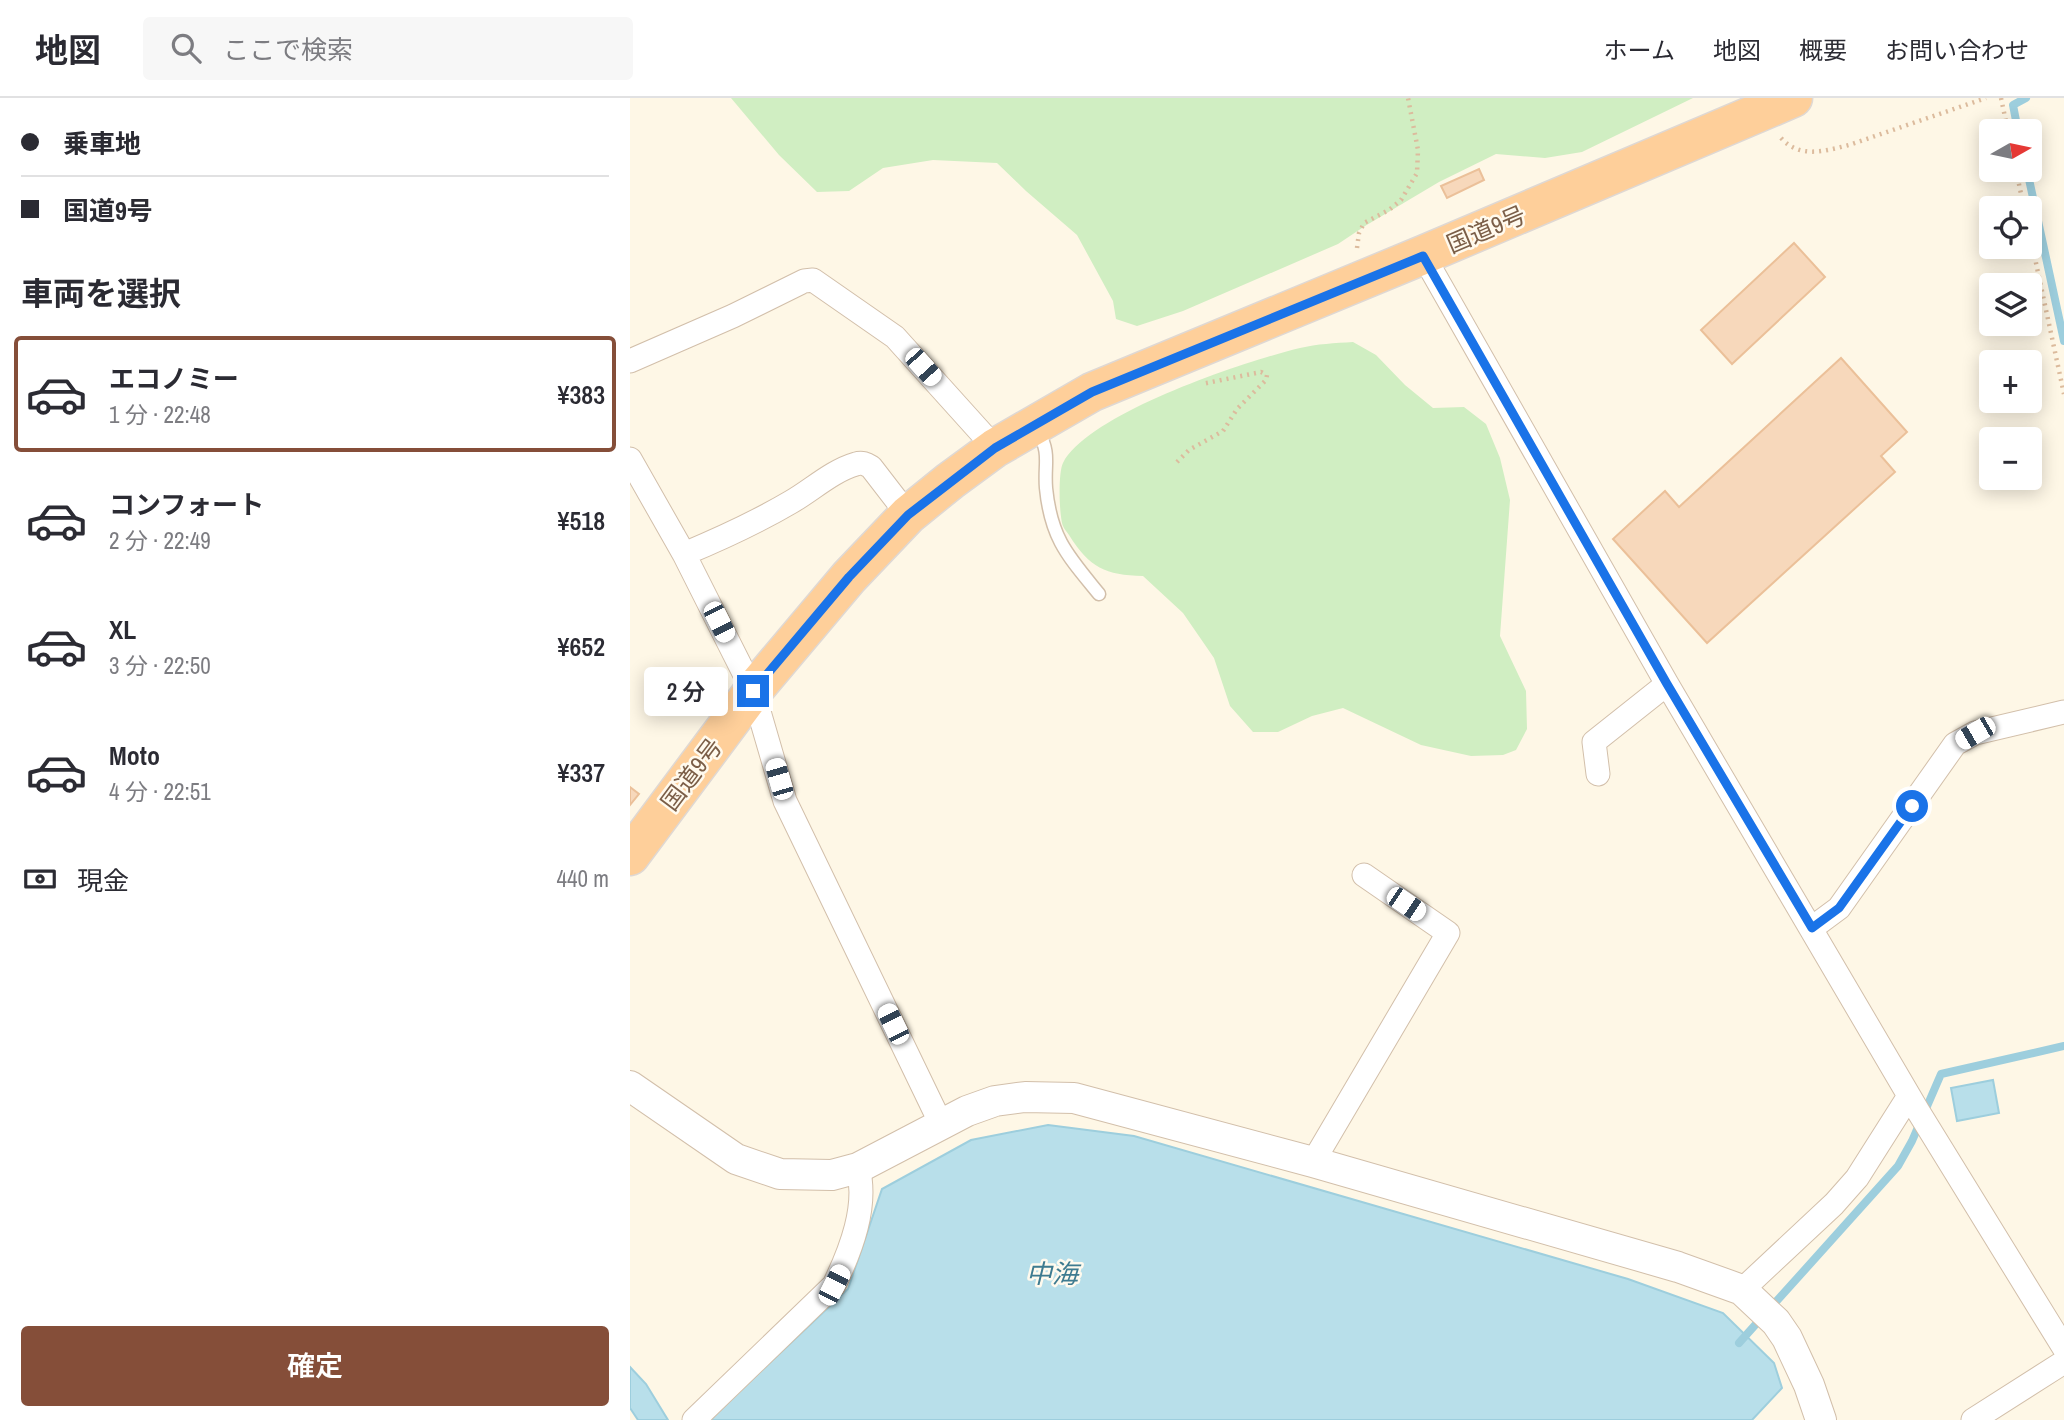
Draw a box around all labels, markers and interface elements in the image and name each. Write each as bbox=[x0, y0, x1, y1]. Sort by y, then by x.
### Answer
search box bbox=[143, 17, 633, 80]
text: 地図 bbox=[35, 28, 101, 72]
icon: search bbox=[167, 29, 205, 67]
text: ここで検索 bbox=[223, 32, 353, 67]
text: ホーム bbox=[1604, 34, 1675, 66]
text: 地図 bbox=[1713, 34, 1761, 66]
text: 概要 bbox=[1799, 34, 1847, 66]
text: お問い合わせ bbox=[1885, 34, 2029, 66]
north arrow bbox=[1979, 119, 2042, 182]
map controls bbox=[1979, 119, 2042, 490]
text: 乗車地 bbox=[63, 126, 141, 161]
text: 国道9号 bbox=[63, 193, 153, 228]
button: locate bbox=[1979, 196, 2042, 259]
street label: 国道9号 bbox=[1442, 198, 1530, 260]
text: 車両を選択 bbox=[21, 272, 181, 315]
button: layers bbox=[1979, 273, 2042, 336]
car bbox=[902, 344, 945, 390]
button: + bbox=[1979, 350, 2042, 413]
text: エコノミー bbox=[109, 361, 239, 396]
icon: car bbox=[25, 363, 88, 426]
text: ¥383 bbox=[558, 377, 605, 412]
text: 1 分 · 22:48 bbox=[109, 399, 211, 430]
button: − bbox=[1979, 427, 2042, 490]
text: コンフォート bbox=[109, 487, 264, 522]
icon: car bbox=[25, 489, 88, 552]
text: ¥518 bbox=[558, 503, 605, 538]
text: 2 分 · 22:49 bbox=[109, 525, 211, 556]
car bbox=[701, 599, 738, 645]
text: XL bbox=[109, 612, 136, 647]
icon: car bbox=[25, 615, 88, 678]
text: ¥652 bbox=[558, 629, 605, 664]
text: 3 分 · 22:50 bbox=[109, 650, 211, 681]
callout: 2 分 bbox=[645, 666, 729, 716]
route end bbox=[737, 675, 769, 707]
text: 2 分 bbox=[667, 676, 705, 707]
car bbox=[1952, 713, 1999, 753]
street label: 国道9号 bbox=[653, 731, 729, 817]
text: Moto bbox=[109, 738, 160, 773]
icon: car bbox=[25, 741, 88, 804]
text: ¥337 bbox=[558, 755, 605, 790]
car bbox=[764, 756, 795, 802]
text: 4 分 · 22:51 bbox=[109, 776, 211, 807]
route start bbox=[1896, 790, 1928, 822]
icon: cash bbox=[21, 860, 59, 898]
text: 現金 bbox=[77, 863, 129, 898]
text: 440 m bbox=[557, 863, 609, 894]
car bbox=[1383, 884, 1430, 924]
car bbox=[875, 1001, 912, 1047]
water label: 中海 bbox=[1026, 1256, 1082, 1291]
car bbox=[816, 1262, 853, 1308]
button: 確定 bbox=[21, 1326, 609, 1406]

